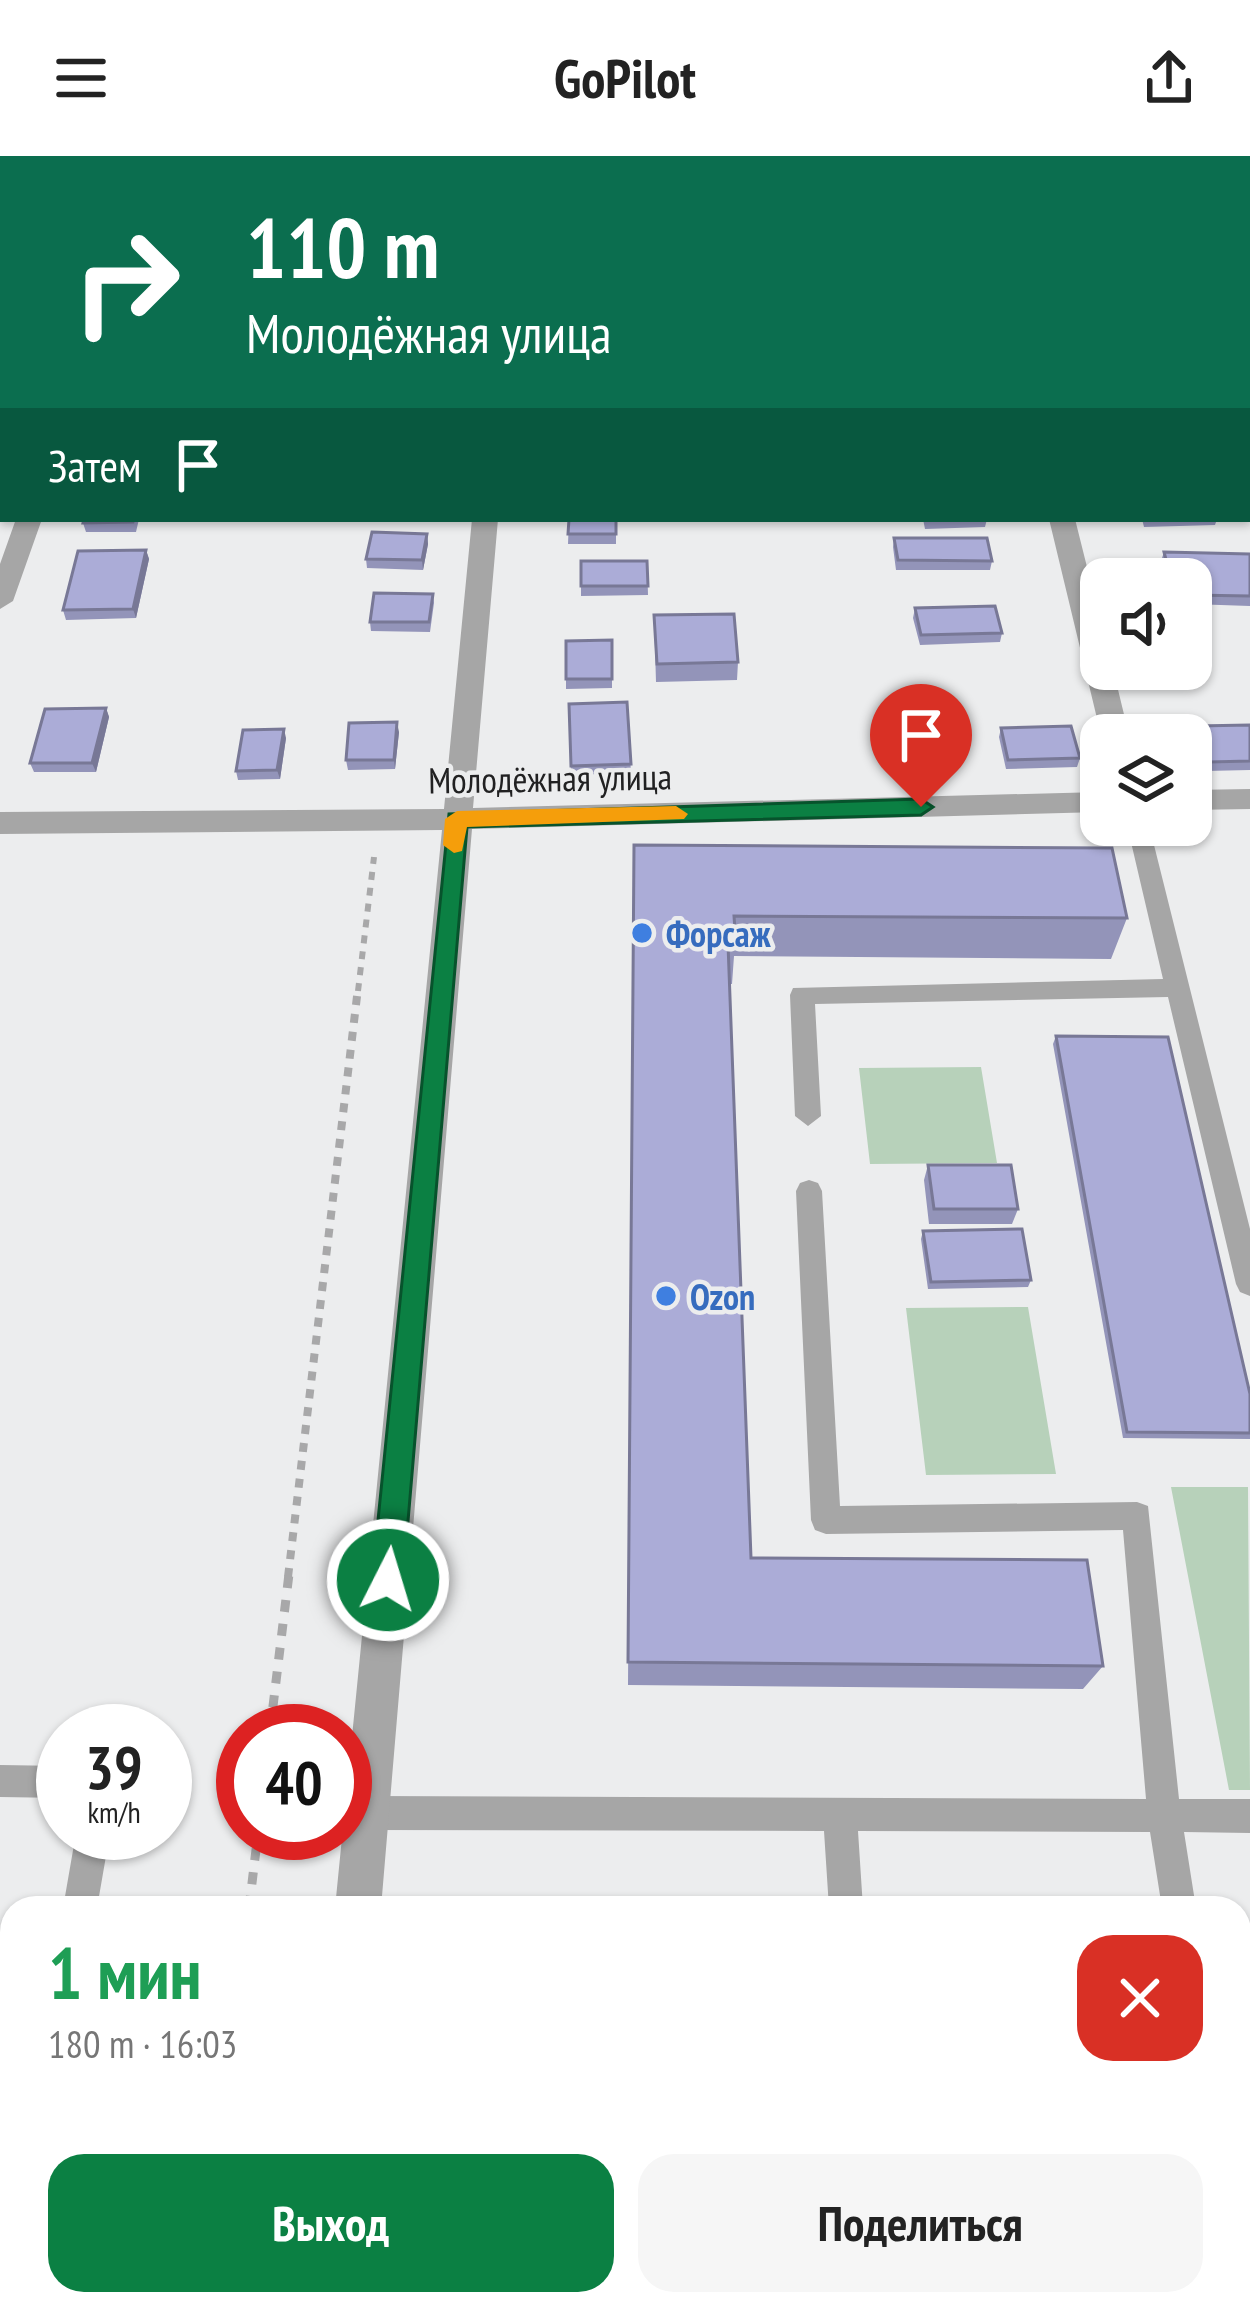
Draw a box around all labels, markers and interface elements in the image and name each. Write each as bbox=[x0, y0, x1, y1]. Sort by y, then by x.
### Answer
text: GoPilot bbox=[554, 43, 696, 113]
icon: menu bbox=[48, 45, 114, 111]
icon: share bbox=[1136, 45, 1202, 111]
text: 110 m bbox=[246, 192, 439, 301]
icon: right bbox=[48, 204, 204, 360]
text: Молодёжная улица bbox=[246, 298, 612, 368]
icon: arrive bbox=[165, 432, 231, 498]
text: Затем bbox=[48, 436, 141, 494]
map controls bbox=[1080, 558, 1212, 846]
button: sound bbox=[1080, 558, 1212, 690]
pin bbox=[870, 684, 972, 807]
icon: arrive bbox=[888, 702, 954, 768]
button: layers bbox=[1080, 714, 1212, 846]
street label: Молодёжная улица bbox=[428, 752, 672, 804]
place label: Форсаж bbox=[666, 910, 772, 957]
marker: Форсаж bbox=[629, 920, 655, 946]
place label: Ozon bbox=[690, 1273, 755, 1320]
marker: Ozon bbox=[653, 1283, 679, 1309]
position arrow bbox=[325, 1517, 451, 1643]
speed limit sign: 40 bbox=[216, 1704, 372, 1860]
text: 39 bbox=[85, 1728, 143, 1806]
text: km/h bbox=[87, 1792, 141, 1831]
text: 1 мин bbox=[48, 1926, 202, 2019]
button: close bbox=[1077, 1935, 1203, 2061]
text: 180 m · 16:03 bbox=[48, 2018, 237, 2069]
button: Выход bbox=[48, 2154, 614, 2292]
button: Поделиться bbox=[638, 2154, 1203, 2292]

